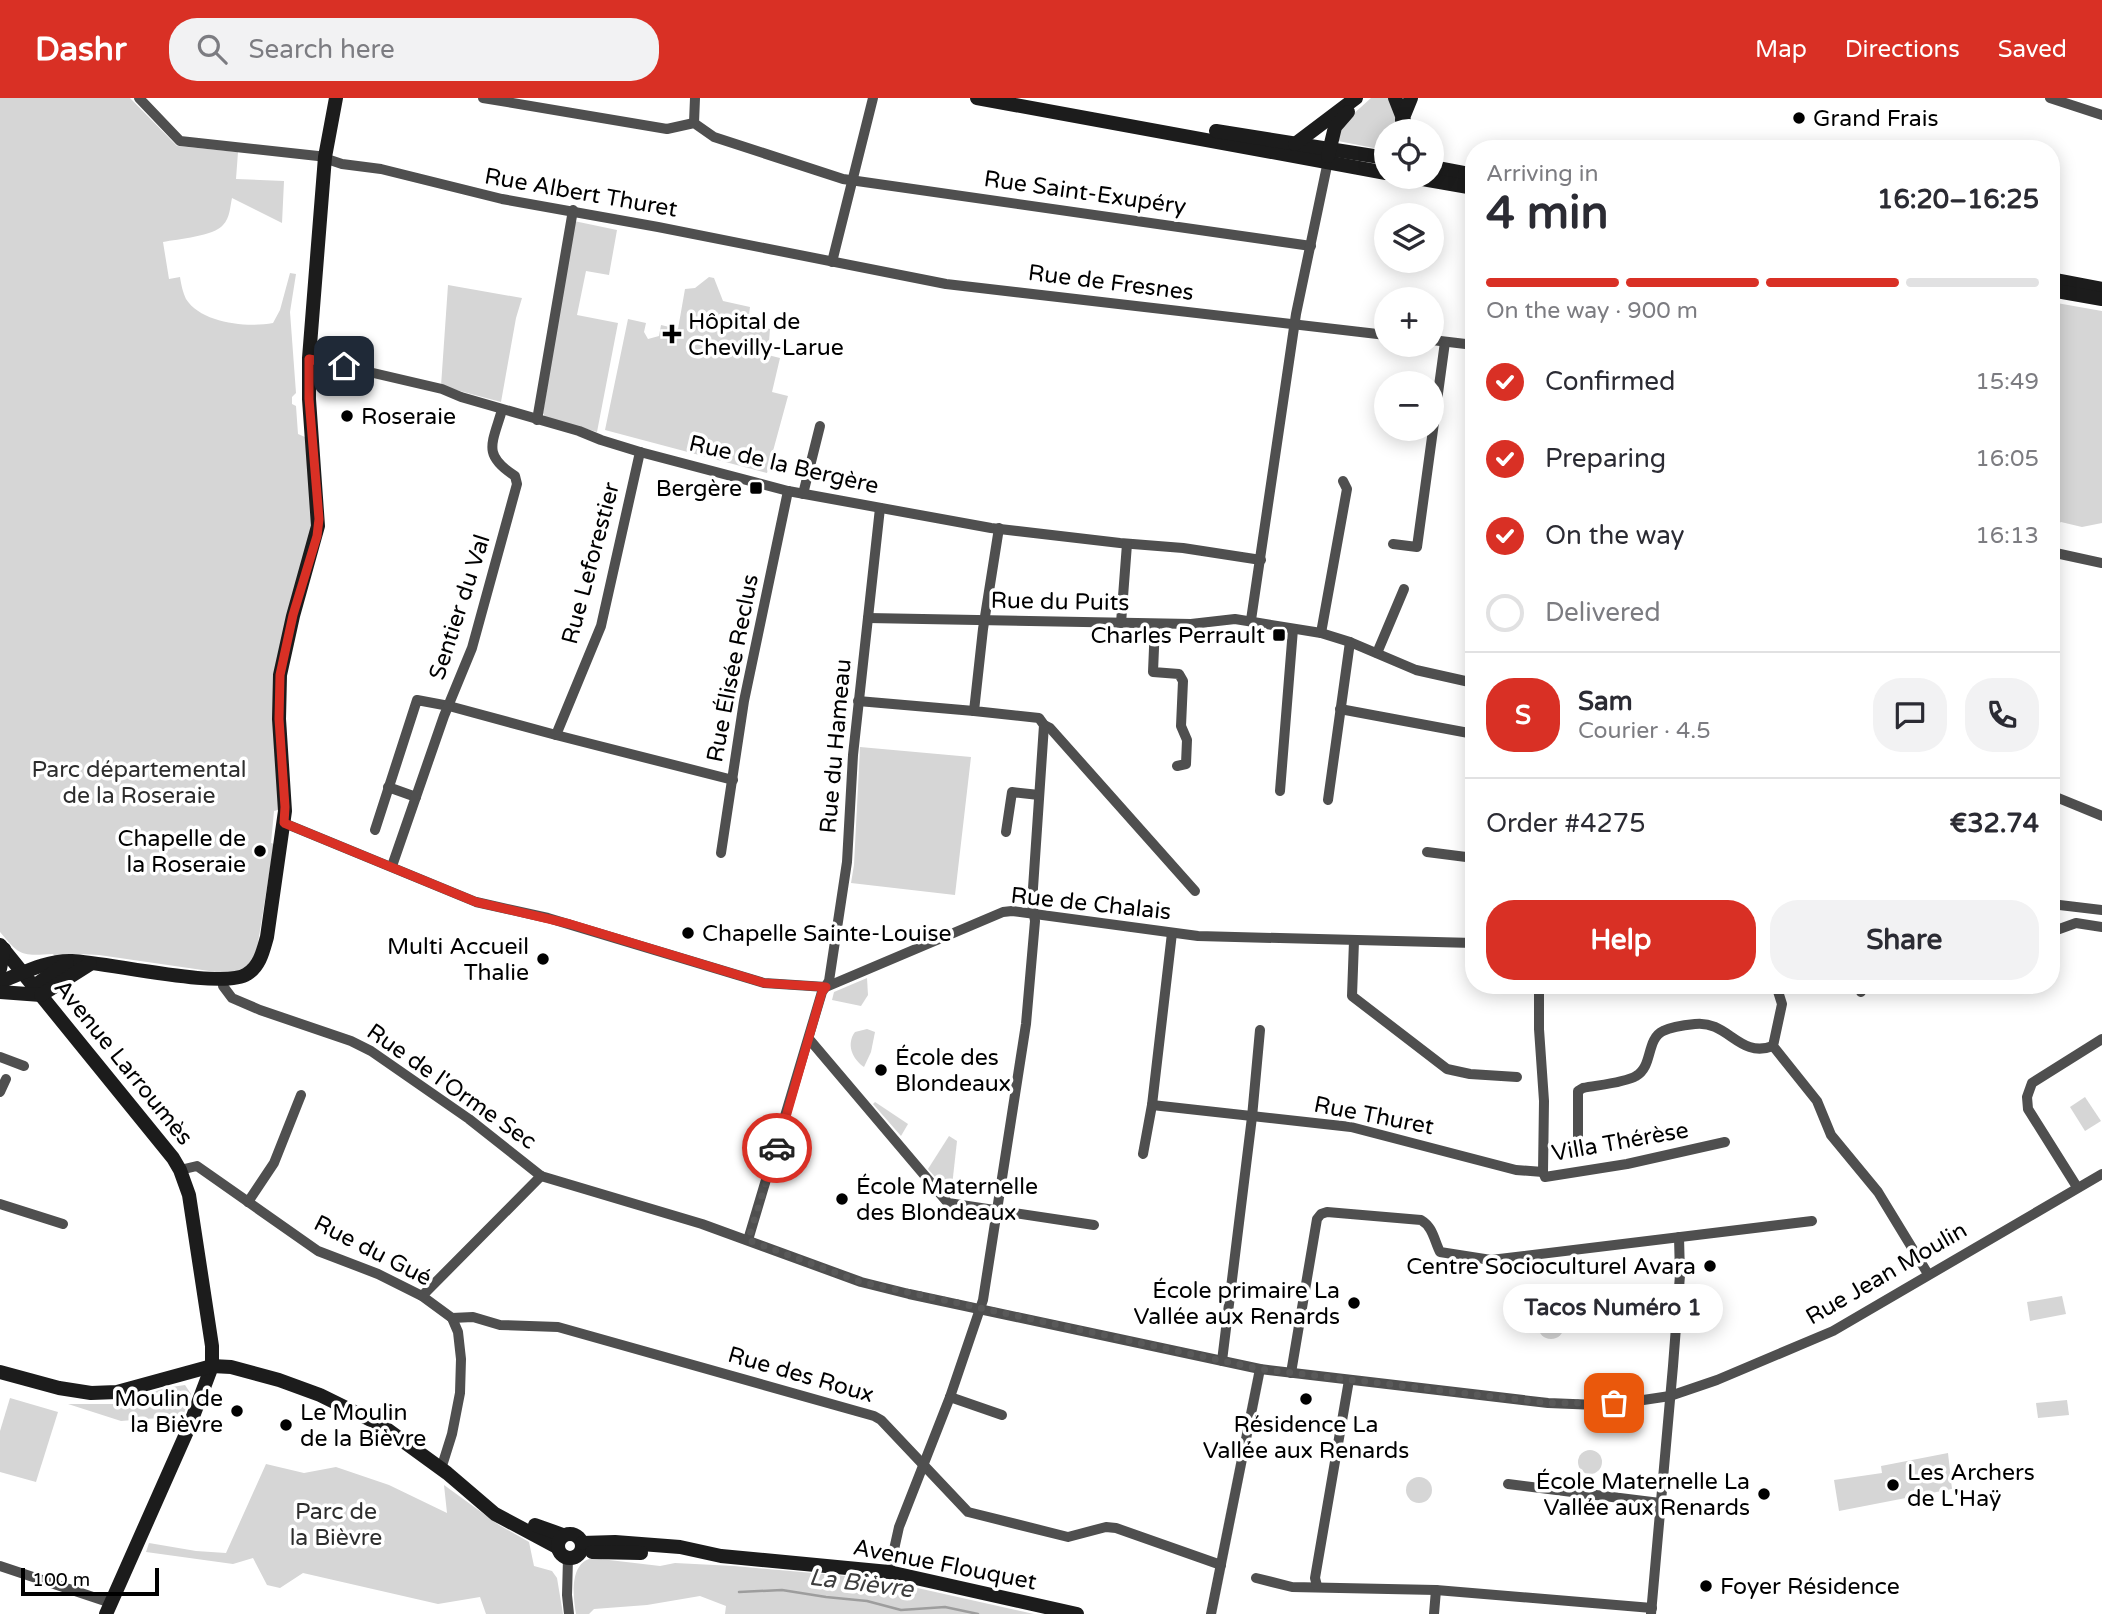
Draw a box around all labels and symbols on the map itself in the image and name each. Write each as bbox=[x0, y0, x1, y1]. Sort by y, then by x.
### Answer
place label: Grand Frais bbox=[1813, 105, 1939, 133]
marker: Grand Frais bbox=[1791, 110, 1807, 126]
street label: Rue Albert Thuret bbox=[482, 162, 680, 224]
street label: Rue Saint-Exupéry bbox=[982, 165, 1188, 221]
street label: Rue de Fresnes bbox=[1026, 259, 1195, 307]
place label: Hôpital de Chevilly-Larue bbox=[688, 308, 844, 362]
marker: Hôpital de Chevilly-Larue bbox=[662, 324, 682, 344]
pin bbox=[314, 336, 374, 396]
place label: Roseraie bbox=[361, 403, 456, 431]
marker: Roseraie bbox=[339, 408, 355, 424]
street label: Rue de la Bergère bbox=[686, 429, 882, 499]
place label: Bergère bbox=[656, 474, 742, 502]
street label: Rue Leforestier bbox=[556, 479, 626, 647]
marker: Bergère bbox=[748, 480, 764, 496]
street label: Sentier du Val bbox=[423, 531, 497, 683]
street label: Rue Élisée Reclus bbox=[701, 572, 765, 765]
street label: Rue du Puits bbox=[990, 587, 1130, 617]
place label: Charles Perrault bbox=[1090, 622, 1265, 650]
marker: Charles Perrault bbox=[1271, 627, 1287, 643]
street label: Rue du Hameau bbox=[814, 658, 858, 835]
park label: Parc départemental de la Roseraie bbox=[31, 756, 247, 810]
place label: Chapelle de la Roseraie bbox=[118, 825, 246, 879]
marker: Chapelle de la Roseraie bbox=[252, 843, 268, 859]
street label: Rue de Chalais bbox=[1009, 882, 1173, 926]
place label: Chapelle Sainte-Louise bbox=[702, 920, 952, 948]
marker: Chapelle Sainte-Louise bbox=[680, 925, 696, 941]
place label: Multi Accueil Thalie bbox=[387, 933, 529, 987]
marker: Multi Accueil Thalie bbox=[535, 951, 551, 967]
street label: Avenue Larroumès bbox=[48, 974, 199, 1151]
street label: Rue de l'Orme Sec bbox=[361, 1018, 542, 1156]
place label: École des Blondeaux bbox=[895, 1044, 1011, 1098]
marker: École des Blondeaux bbox=[873, 1062, 889, 1078]
street label: Rue Thuret bbox=[1312, 1091, 1436, 1141]
courier bbox=[742, 1113, 812, 1183]
street label: Villa Thérèse bbox=[1550, 1116, 1691, 1168]
place label: École Maternelle des Blondeaux bbox=[856, 1173, 1038, 1227]
marker: École Maternelle des Blondeaux bbox=[834, 1191, 850, 1207]
street label: Rue du Gué bbox=[309, 1209, 436, 1292]
street label: Rue Jean Moulin bbox=[1801, 1216, 1972, 1331]
place label: Centre Socioculturel Avara bbox=[1406, 1253, 1696, 1281]
marker: Centre Socioculturel Avara bbox=[1702, 1258, 1718, 1274]
place label: École primaire La Vallée aux Renards bbox=[1134, 1277, 1340, 1331]
callout: Tacos Numéro 1 bbox=[1504, 1284, 1724, 1333]
marker: École primaire La Vallée aux Renards bbox=[1346, 1295, 1362, 1311]
street label: Rue des Roux bbox=[725, 1341, 877, 1409]
pin bbox=[1584, 1373, 1644, 1433]
place label: Moulin de la Bièvre bbox=[114, 1385, 223, 1439]
marker: Résidence La Vallée aux Renards bbox=[1298, 1391, 1314, 1407]
place label: Le Moulin de la Bièvre bbox=[300, 1399, 426, 1453]
marker: Moulin de la Bièvre bbox=[229, 1403, 245, 1419]
place label: Résidence La Vallée aux Renards bbox=[1203, 1411, 1409, 1465]
marker: Le Moulin de la Bièvre bbox=[278, 1417, 294, 1433]
place label: Les Archers de L'Haÿ bbox=[1907, 1459, 2035, 1513]
place label: École Maternelle La Vallée aux Renards bbox=[1536, 1468, 1750, 1522]
marker: Les Archers de L'Haÿ bbox=[1885, 1477, 1901, 1493]
marker: École Maternelle La Vallée aux Renards bbox=[1756, 1486, 1772, 1502]
park label: Parc de la Bièvre bbox=[290, 1498, 382, 1552]
street label: Avenue Flouquet bbox=[851, 1533, 1039, 1597]
water label: La Bièvre bbox=[807, 1563, 916, 1604]
scale bar bbox=[21, 1565, 159, 1597]
place label: Foyer Résidence bbox=[1720, 1573, 1900, 1601]
marker: Foyer Résidence bbox=[1698, 1578, 1714, 1594]

